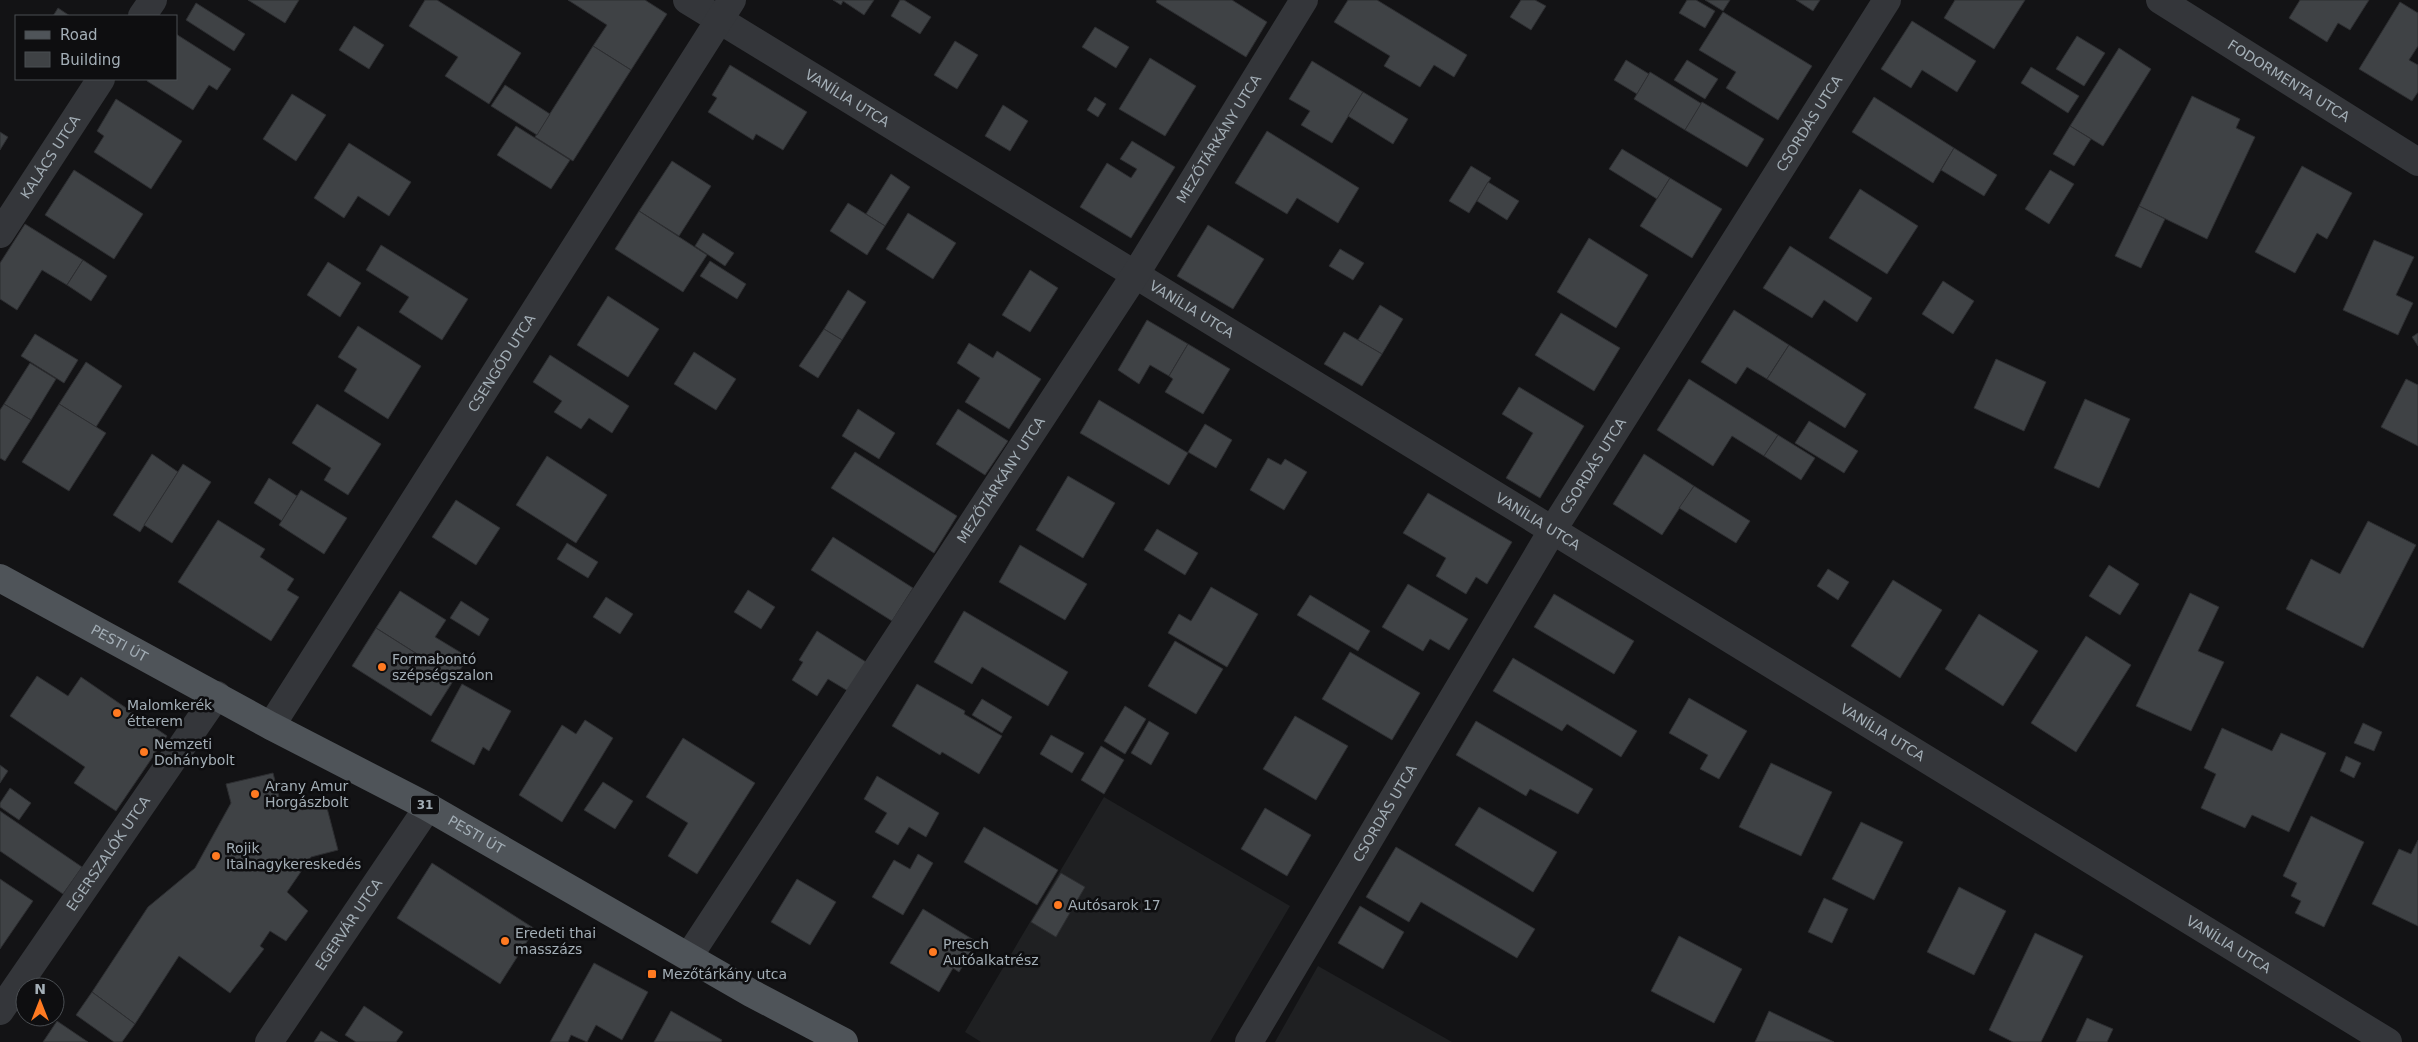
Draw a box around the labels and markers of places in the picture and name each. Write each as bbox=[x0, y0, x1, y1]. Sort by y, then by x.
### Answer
place label: Formabontó szépségszalon bbox=[392, 651, 494, 683]
marker: Formabontó szépségszalon bbox=[376, 661, 388, 673]
place label: Malomkerék étterem bbox=[127, 697, 213, 729]
marker: Malomkerék étterem bbox=[111, 707, 123, 719]
place label: Nemzeti Dohánybolt bbox=[154, 736, 235, 768]
marker: Nemzeti Dohánybolt bbox=[138, 746, 150, 758]
place label: Arany Amur Horgászbolt bbox=[265, 778, 349, 810]
marker: Arany Amur Horgászbolt bbox=[249, 788, 261, 800]
place label: Rojik Italnagykereskedés bbox=[226, 840, 361, 872]
marker: Rojik Italnagykereskedés bbox=[210, 850, 222, 862]
place label: Autósarok 17 bbox=[1068, 897, 1161, 913]
marker: Autósarok 17 bbox=[1052, 899, 1064, 911]
place label: Eredeti thai masszázs bbox=[515, 925, 596, 957]
marker: Eredeti thai masszázs bbox=[499, 935, 511, 947]
place label: Presch Autóalkatrész bbox=[943, 936, 1039, 968]
marker: Presch Autóalkatrész bbox=[927, 946, 939, 958]
place label: Mezőtárkány utca bbox=[662, 966, 787, 982]
marker: Mezőtárkány utca bbox=[646, 968, 658, 980]

